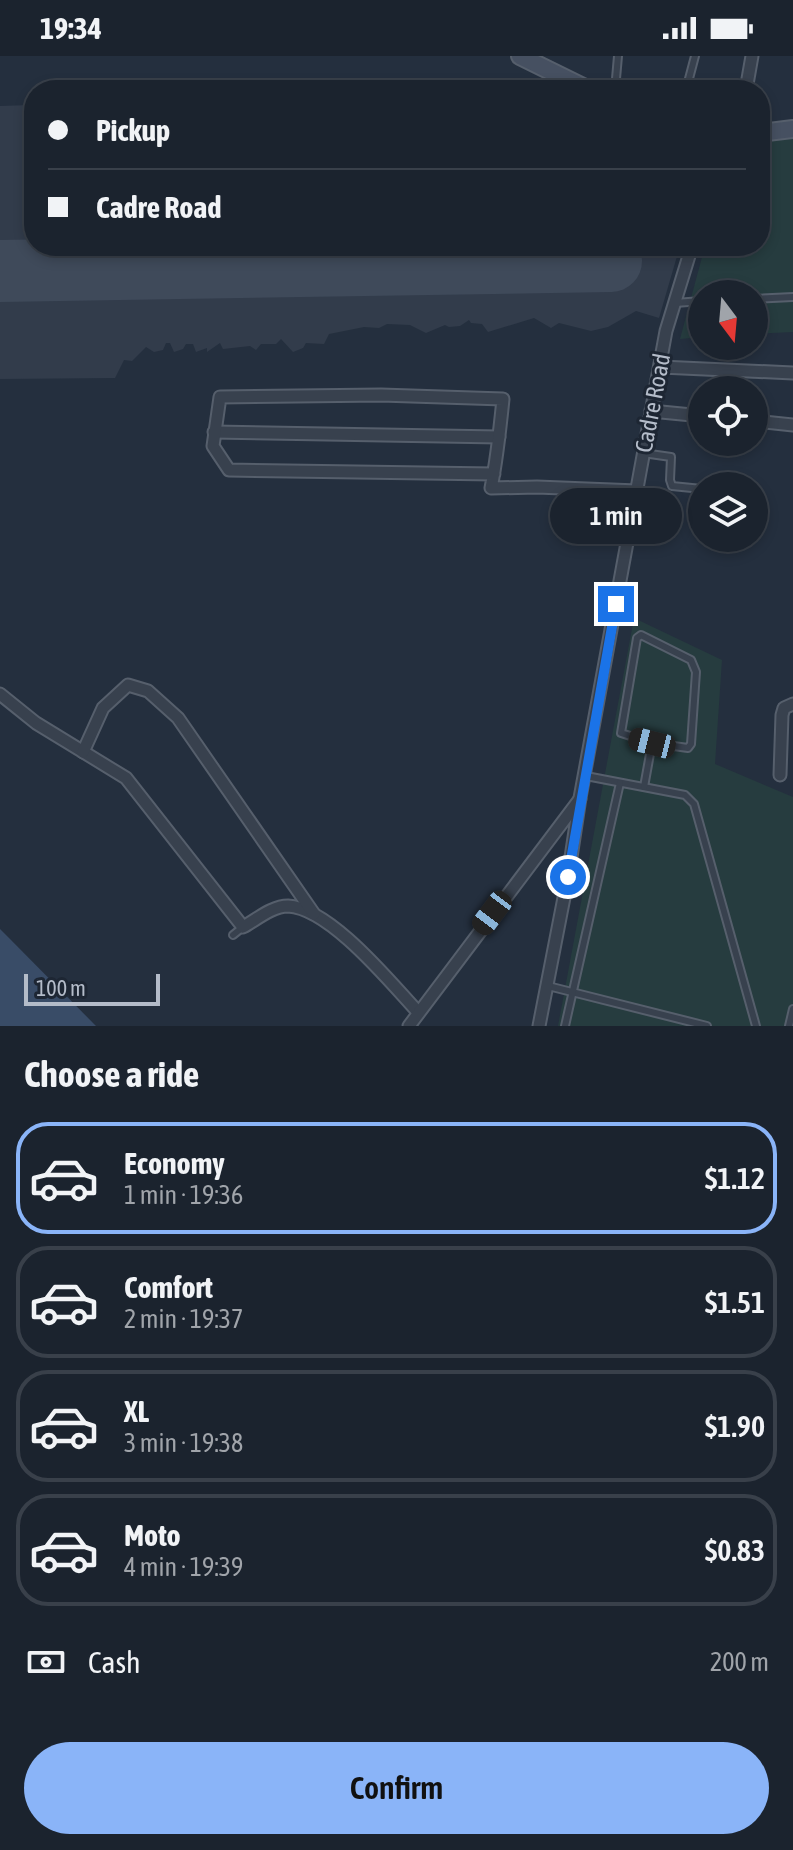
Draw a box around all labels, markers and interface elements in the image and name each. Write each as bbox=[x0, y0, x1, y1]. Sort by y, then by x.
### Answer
text: 19:34 bbox=[40, 11, 102, 45]
text: Pickup bbox=[96, 113, 170, 147]
text: Cadre Road bbox=[96, 190, 222, 224]
north arrow bbox=[688, 280, 768, 360]
map controls bbox=[688, 280, 768, 552]
street label: Cadre Road bbox=[630, 351, 675, 455]
button: locate bbox=[688, 376, 768, 456]
button: layers bbox=[688, 472, 768, 552]
callout: 1 min bbox=[550, 488, 682, 544]
text: 1 min bbox=[589, 501, 643, 531]
route end bbox=[598, 586, 634, 622]
car bbox=[626, 726, 678, 760]
route start bbox=[550, 859, 586, 895]
car bbox=[468, 887, 516, 939]
scale bar bbox=[24, 970, 160, 1006]
text: 100 m bbox=[36, 975, 86, 1001]
text: Choose a ride bbox=[24, 1053, 199, 1095]
icon: car bbox=[28, 1142, 100, 1214]
text: Economy bbox=[124, 1146, 225, 1180]
text: $1.12 bbox=[705, 1161, 765, 1195]
text: 1 min · 19:36 bbox=[124, 1180, 243, 1210]
icon: car bbox=[28, 1266, 100, 1338]
text: Comfort bbox=[124, 1270, 213, 1304]
text: $1.51 bbox=[705, 1285, 765, 1319]
text: 2 min · 19:37 bbox=[124, 1304, 243, 1334]
icon: car bbox=[28, 1390, 100, 1462]
text: XL bbox=[124, 1394, 149, 1428]
text: $1.90 bbox=[705, 1409, 765, 1443]
text: 3 min · 19:38 bbox=[124, 1428, 243, 1458]
icon: car bbox=[28, 1514, 100, 1586]
text: Moto bbox=[124, 1518, 181, 1552]
text: $0.83 bbox=[705, 1533, 765, 1567]
text: 4 min · 19:39 bbox=[124, 1552, 243, 1582]
icon: cash bbox=[24, 1640, 68, 1684]
text: Cash bbox=[88, 1645, 141, 1679]
text: 200 m bbox=[710, 1647, 769, 1677]
button: Confirm bbox=[24, 1742, 769, 1834]

